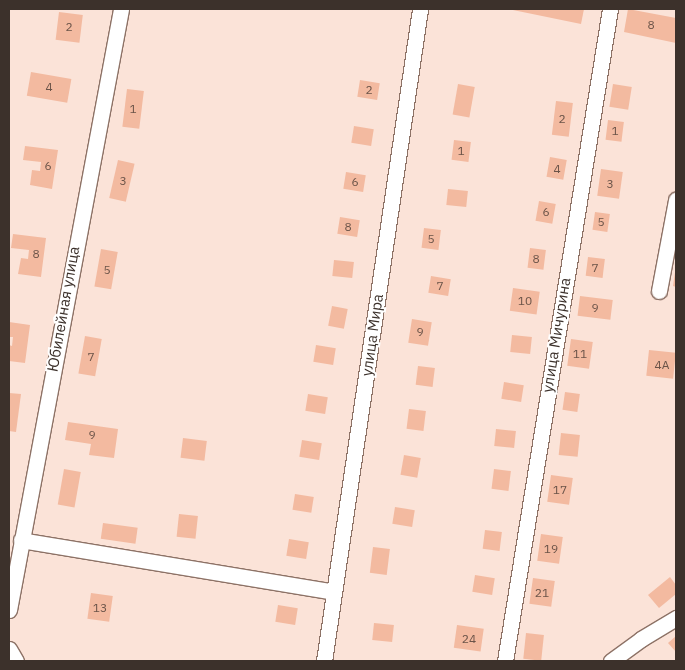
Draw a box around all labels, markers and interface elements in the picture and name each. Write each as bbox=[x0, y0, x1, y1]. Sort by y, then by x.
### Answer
house number: 8 bbox=[647, 18, 655, 32]
house number: 2 bbox=[65, 20, 73, 34]
house number: 4 bbox=[45, 80, 53, 94]
house number: 2 bbox=[365, 83, 373, 97]
house number: 1 bbox=[129, 102, 137, 116]
house number: 2 bbox=[558, 112, 566, 126]
house number: 1 bbox=[611, 124, 619, 138]
house number: 1 bbox=[457, 144, 465, 158]
house number: 6 bbox=[44, 159, 52, 173]
house number: 4 bbox=[553, 162, 561, 176]
house number: 3 bbox=[119, 174, 127, 188]
house number: 6 bbox=[351, 175, 359, 189]
house number: 3 bbox=[606, 177, 614, 191]
house number: 6 bbox=[542, 205, 550, 219]
house number: 5 bbox=[597, 215, 605, 229]
house number: 8 bbox=[344, 220, 352, 234]
house number: 5 bbox=[427, 232, 435, 246]
street label: Юбилейная улица bbox=[43, 245, 83, 373]
house number: 8 bbox=[32, 247, 40, 261]
house number: 8 bbox=[532, 252, 540, 266]
house number: 7 bbox=[591, 261, 599, 275]
house number: 5 bbox=[103, 263, 111, 277]
street label: улица Мичурина bbox=[538, 276, 574, 394]
house number: 7 bbox=[436, 279, 444, 293]
street label: улица Мира bbox=[357, 293, 387, 377]
house number: 10 bbox=[518, 294, 532, 308]
house number: 9 bbox=[591, 301, 599, 315]
house number: 9 bbox=[416, 325, 424, 339]
house number: 11 bbox=[573, 347, 587, 361]
house number: 7 bbox=[87, 350, 95, 364]
house number: 4А bbox=[655, 358, 669, 372]
house number: 9 bbox=[88, 428, 96, 442]
house number: 17 bbox=[553, 483, 567, 497]
house number: 19 bbox=[544, 542, 558, 556]
house number: 21 bbox=[535, 586, 549, 600]
house number: 13 bbox=[93, 601, 107, 615]
house number: 24 bbox=[462, 632, 476, 646]

